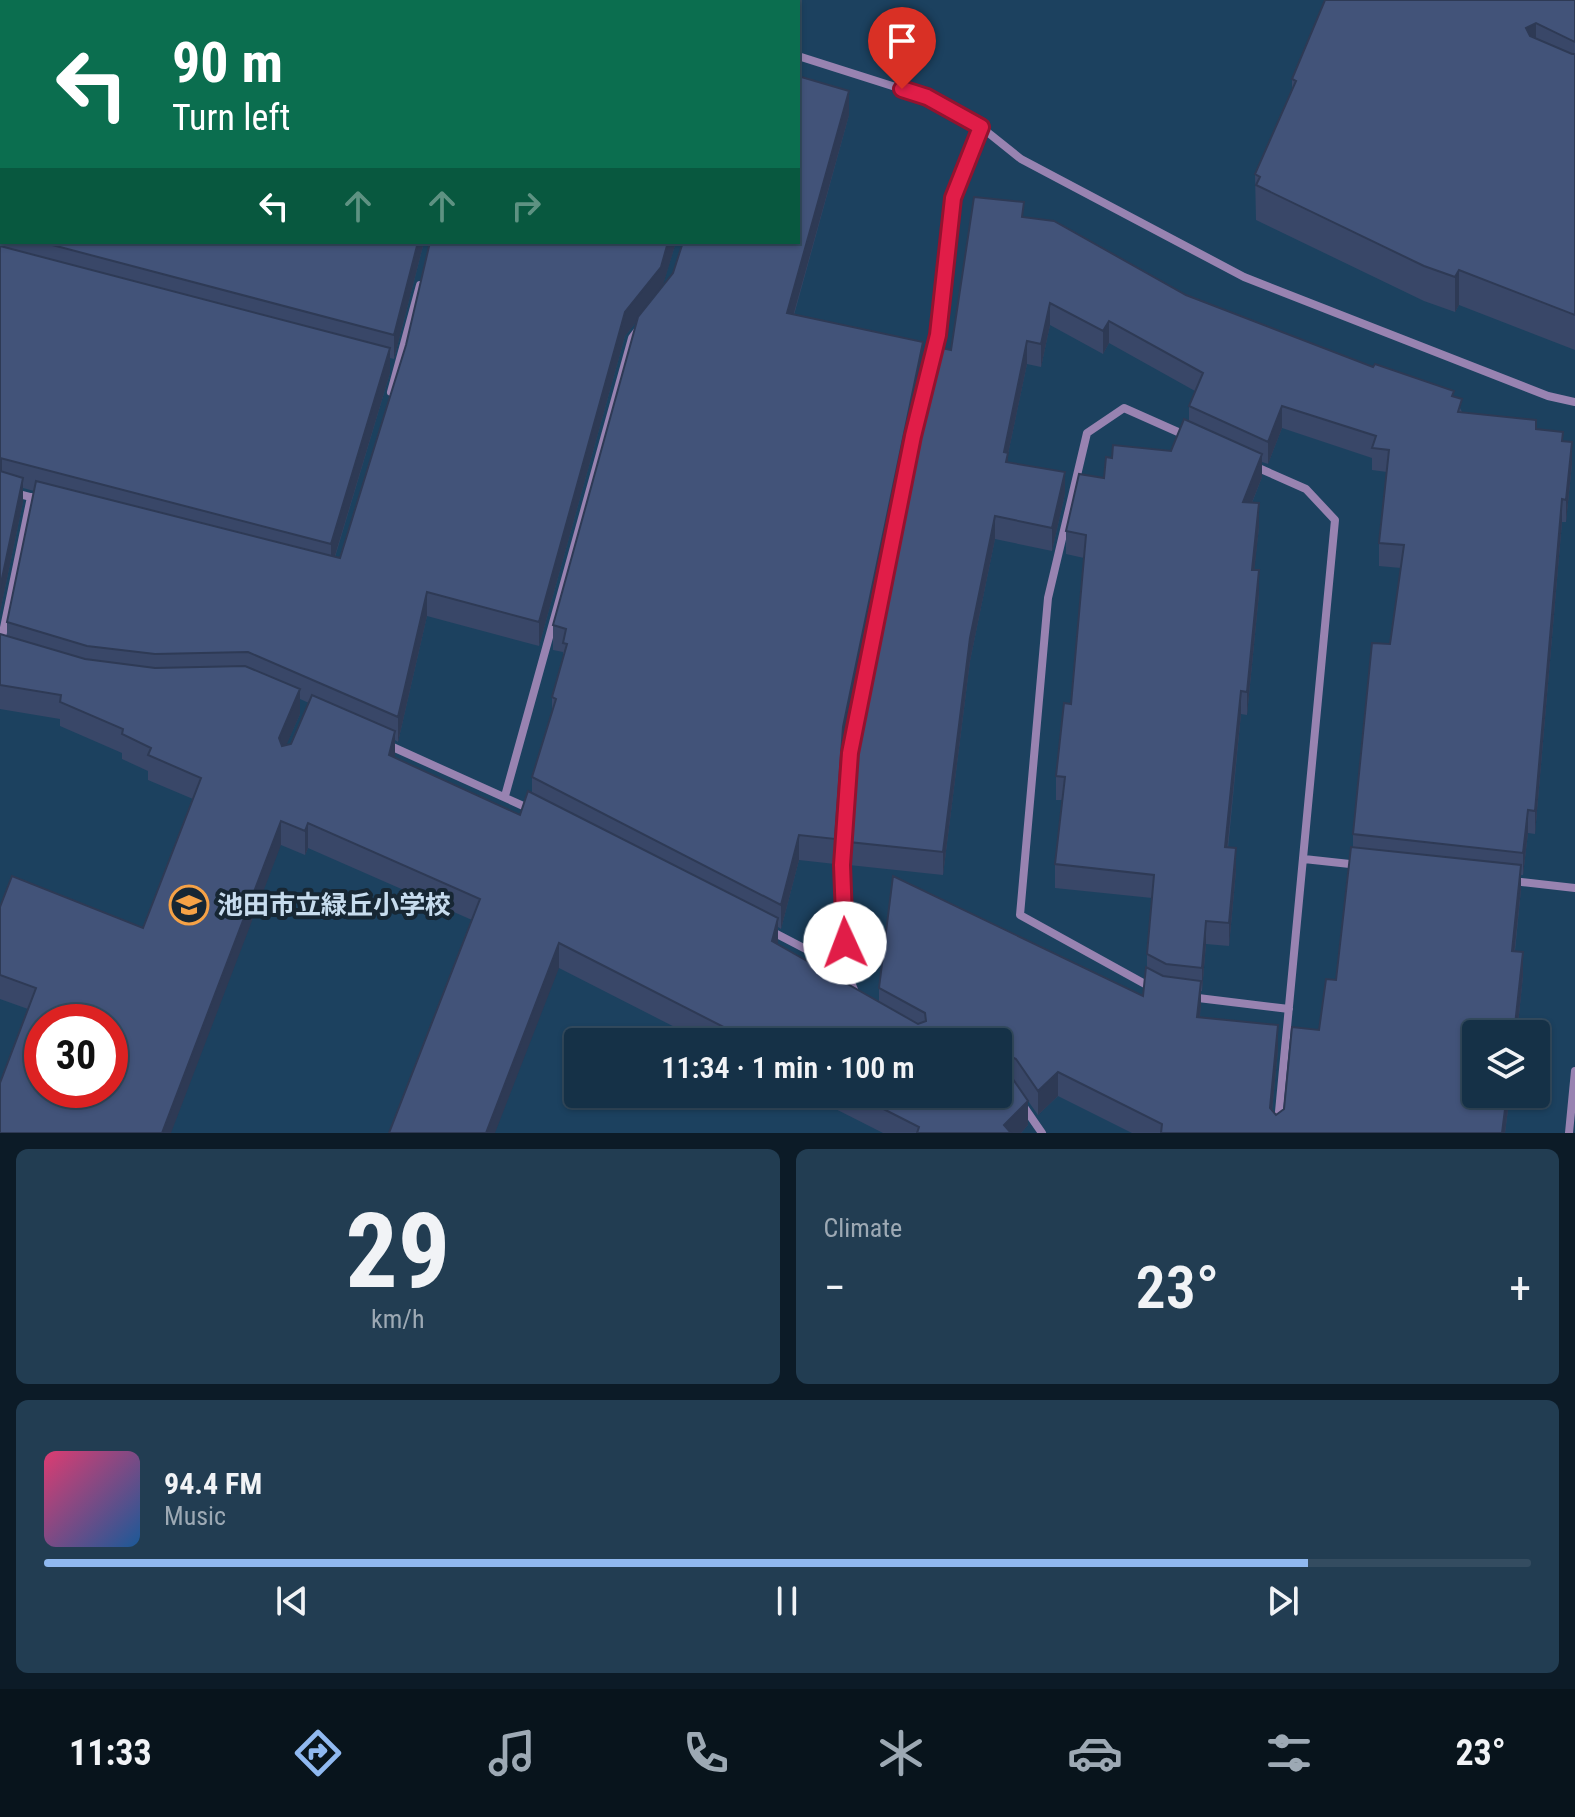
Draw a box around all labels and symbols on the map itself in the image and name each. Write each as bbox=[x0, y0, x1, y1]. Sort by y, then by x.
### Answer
pin bbox=[868, 7, 936, 89]
school or university icon: 池田市立緑丘小学校 bbox=[168, 884, 210, 926]
place label: 池田市立緑丘小学校 bbox=[217, 890, 451, 920]
position arrow bbox=[803, 901, 887, 985]
speed limit sign: 30 bbox=[24, 1004, 128, 1108]

